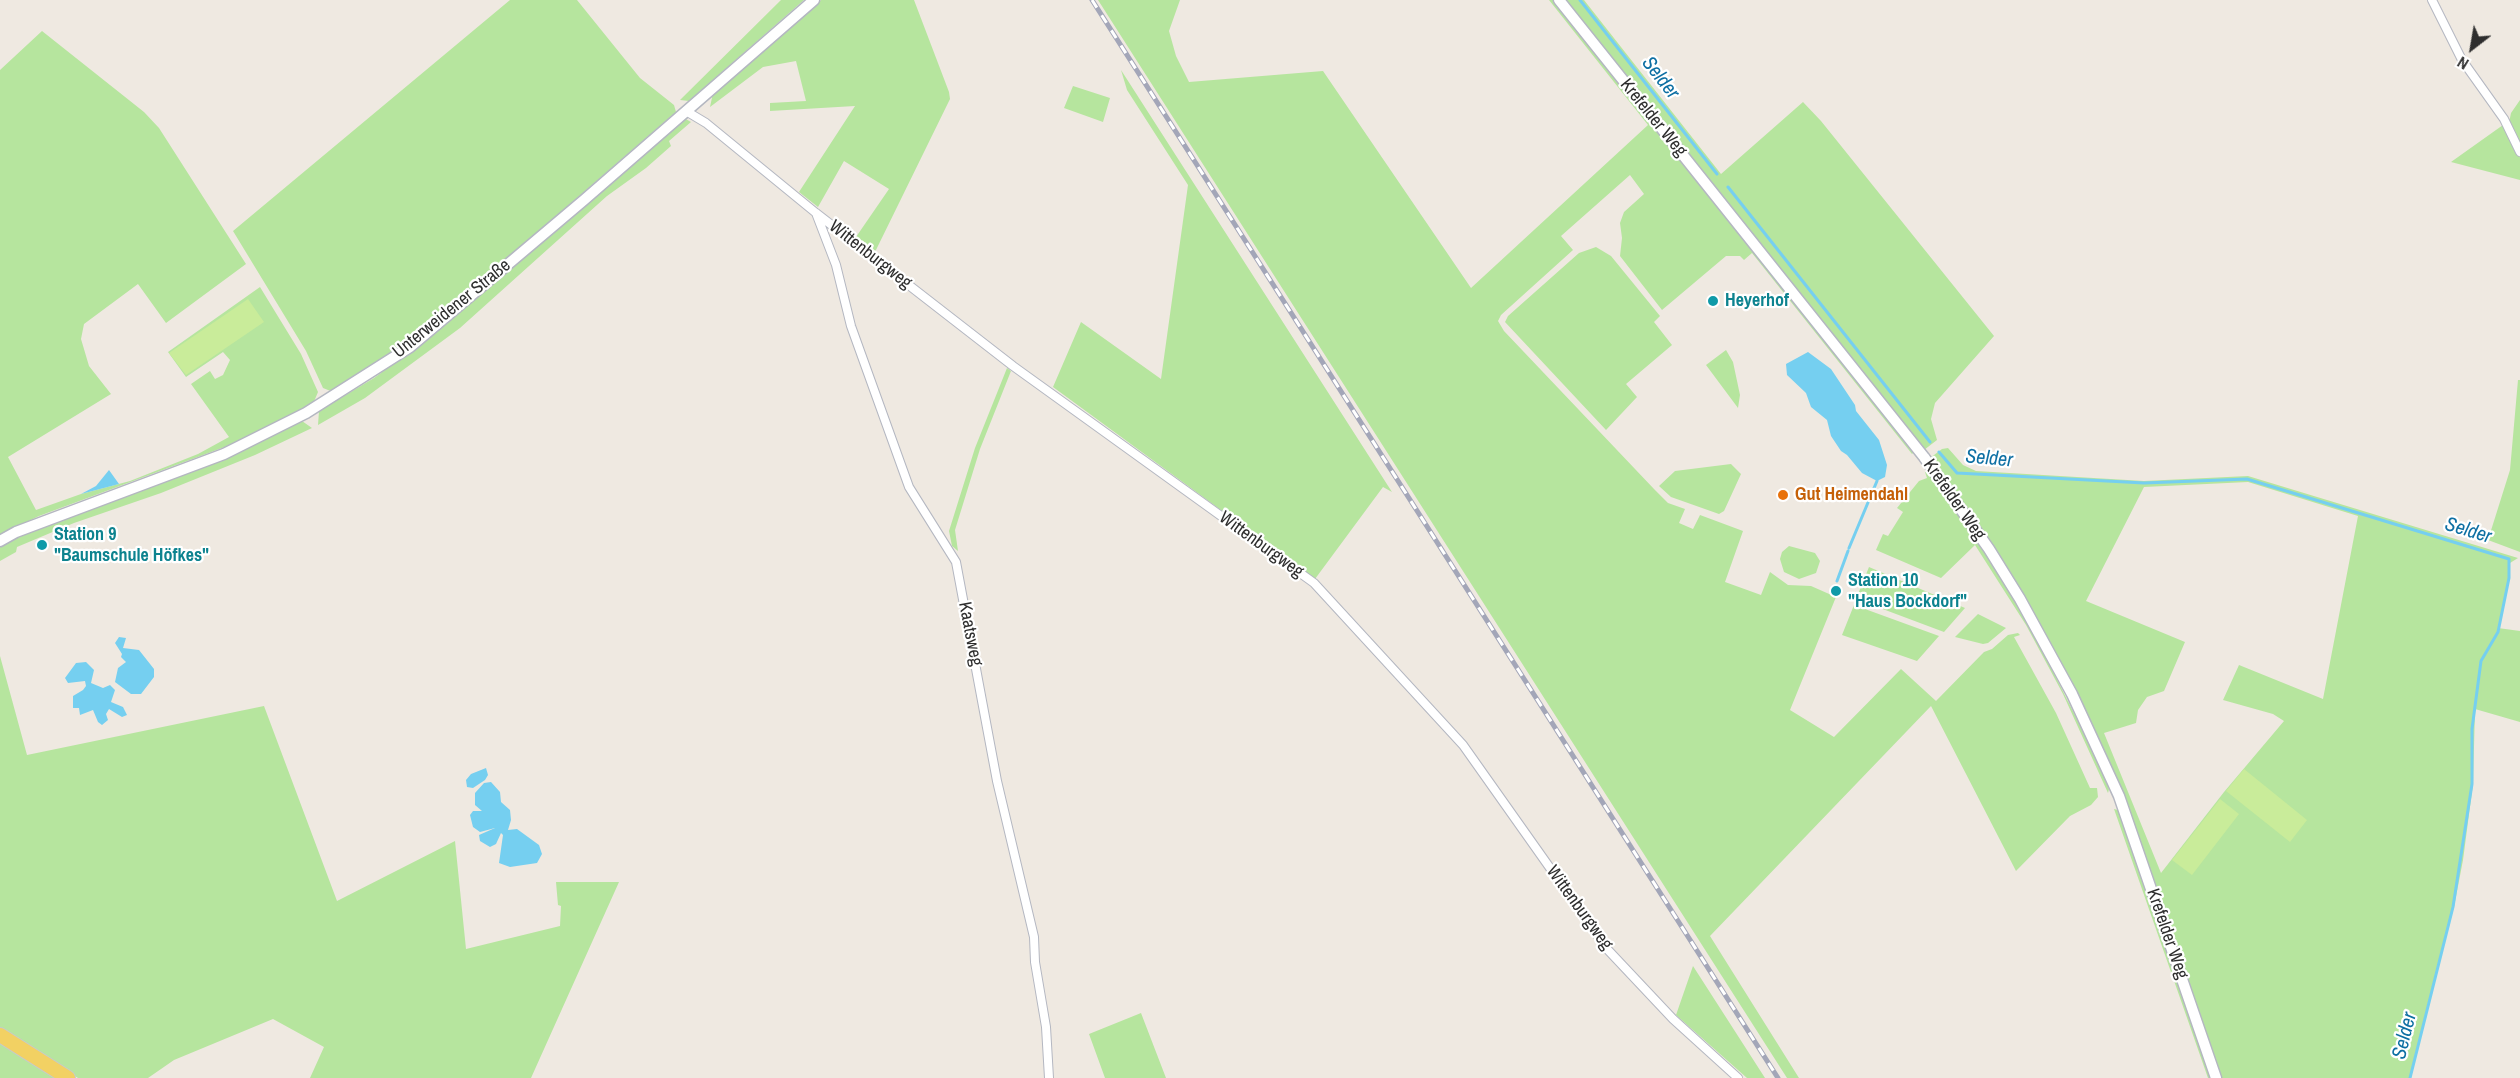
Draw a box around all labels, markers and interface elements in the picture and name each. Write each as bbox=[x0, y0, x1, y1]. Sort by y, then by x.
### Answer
north arrow bbox=[2442, 18, 2502, 78]
water label: Selder bbox=[1636, 52, 1684, 104]
text: N bbox=[2453, 52, 2472, 75]
street label: Krefelder Weg bbox=[1615, 75, 1691, 161]
street label: Wittenburgweg bbox=[824, 216, 916, 294]
street label: Unterweidener Straße bbox=[389, 255, 515, 363]
place label: Heyerhof bbox=[1725, 290, 1789, 312]
marker: Heyerhof bbox=[1706, 294, 1720, 308]
water label: Selder bbox=[1964, 445, 2014, 473]
street label: Krefelder Weg bbox=[1918, 455, 1990, 545]
place label: Gut Heimendahl bbox=[1795, 484, 1908, 506]
marker: Gut Heimendahl bbox=[1776, 488, 1790, 502]
street label: Wittenburgweg bbox=[1214, 507, 1308, 583]
water label: Selder bbox=[2442, 513, 2494, 549]
place label: Station 9 "Baumschule Höfkes" bbox=[54, 524, 209, 566]
marker: Station 9 "Baumschule Höfkes" bbox=[35, 538, 49, 552]
place label: Station 10 "Haus Bockdorf" bbox=[1848, 570, 1967, 612]
marker: Station 10 "Haus Bockdorf" bbox=[1829, 584, 1843, 598]
street label: Kaatsweg bbox=[953, 600, 987, 668]
street label: Wittenburgweg bbox=[1541, 861, 1617, 955]
street label: Krefelder Weg bbox=[2141, 886, 2193, 982]
water label: Selder bbox=[2388, 1010, 2422, 1062]

